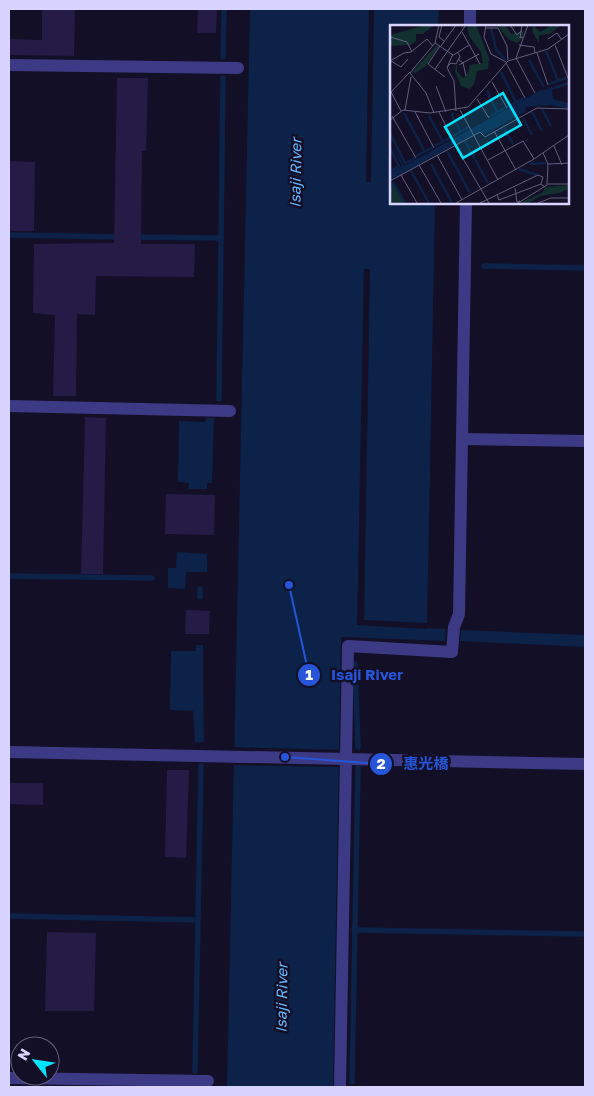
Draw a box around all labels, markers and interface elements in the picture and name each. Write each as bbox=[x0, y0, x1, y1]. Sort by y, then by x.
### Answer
inset map bbox=[390, 25, 569, 204]
water label: Isaji River bbox=[285, 136, 306, 208]
callout: Isaji River bbox=[296, 660, 413, 690]
text: 1 bbox=[305, 665, 313, 683]
text: Isaji River bbox=[331, 665, 403, 683]
callout: 惠光橋 bbox=[368, 749, 458, 779]
text: 2 bbox=[376, 754, 386, 772]
text: 惠光橋 bbox=[403, 754, 449, 772]
water label: Isaji River bbox=[271, 961, 292, 1033]
north arrow bbox=[10, 1036, 60, 1086]
text: N bbox=[13, 1045, 33, 1063]

